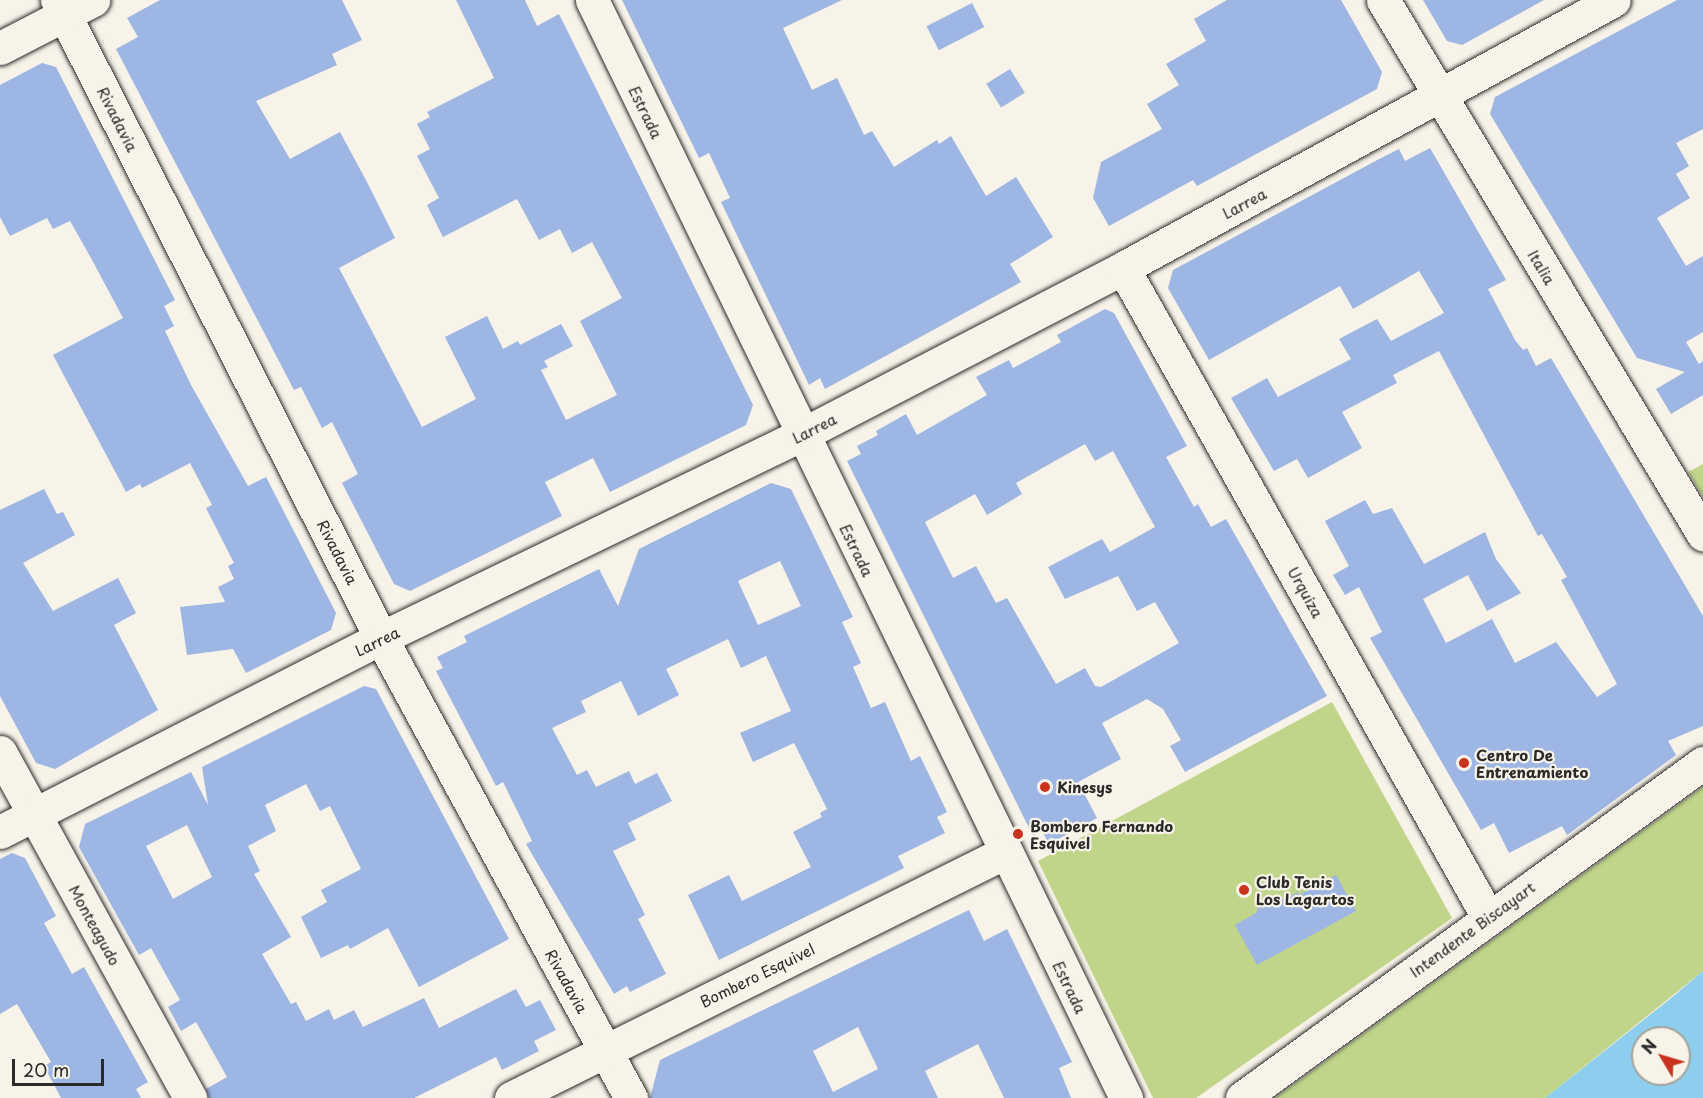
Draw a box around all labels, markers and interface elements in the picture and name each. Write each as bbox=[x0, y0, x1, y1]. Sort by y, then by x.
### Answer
street label: Estrada bbox=[626, 83, 666, 141]
street label: Rivadavia bbox=[94, 84, 142, 154]
street label: Larrea bbox=[1219, 184, 1269, 222]
street label: Italia bbox=[1525, 246, 1559, 288]
street label: Larrea bbox=[789, 409, 839, 447]
street label: Rivadavia bbox=[314, 517, 362, 587]
street label: Estrada bbox=[837, 521, 877, 579]
street label: Urquiza bbox=[1285, 563, 1327, 621]
street label: Larrea bbox=[352, 623, 402, 659]
place label: Centro De Entrenamiento bbox=[1476, 745, 1588, 780]
marker: Centro De Entrenamiento bbox=[1457, 756, 1471, 770]
place label: Kinesys bbox=[1057, 778, 1112, 796]
marker: Kinesys bbox=[1038, 780, 1052, 794]
place label: Bombero Fernando Esquivel bbox=[1030, 816, 1173, 851]
marker: Bombero Fernando Esquivel bbox=[1011, 827, 1025, 841]
place label: Club Tenis Los Lagartos bbox=[1256, 872, 1354, 907]
street label: Intendente Biscayart bbox=[1406, 877, 1538, 981]
street label: Monteagudo bbox=[66, 882, 124, 968]
marker: Club Tenis Los Lagartos bbox=[1237, 883, 1251, 897]
street label: Bombero Esquivel bbox=[697, 939, 817, 1011]
street label: Rivadavia bbox=[542, 946, 592, 1016]
street label: Estrada bbox=[1050, 958, 1090, 1016]
north arrow bbox=[1631, 1026, 1691, 1086]
text: N bbox=[1635, 1034, 1662, 1059]
scale bar bbox=[15, 1047, 106, 1085]
text: 20 m bbox=[23, 1056, 69, 1083]

